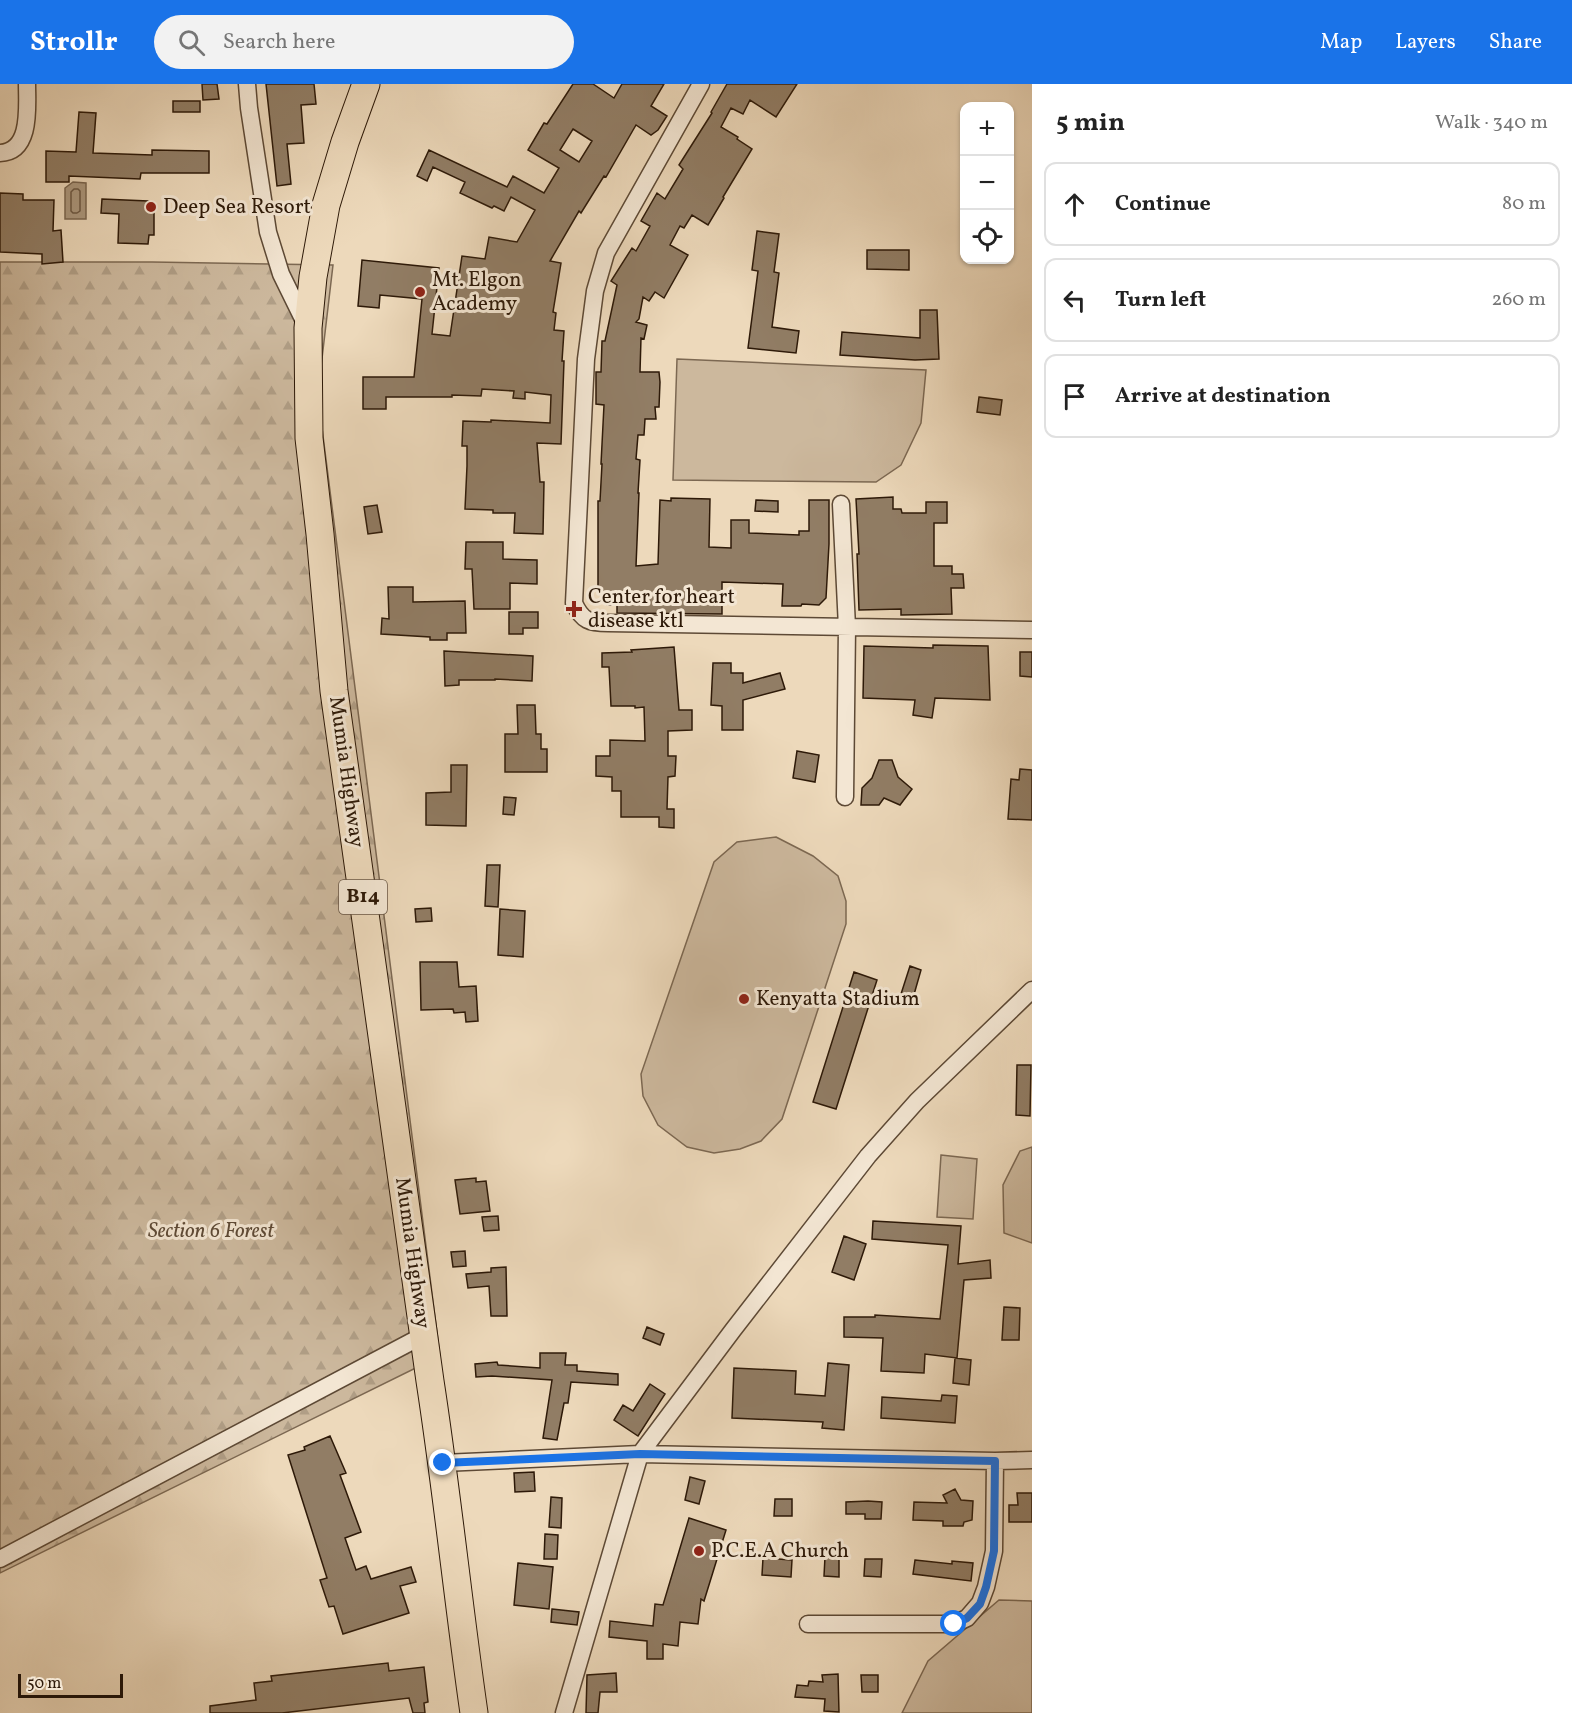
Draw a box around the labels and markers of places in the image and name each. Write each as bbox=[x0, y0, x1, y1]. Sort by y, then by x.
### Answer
place label: Deep Sea Resort bbox=[163, 193, 311, 222]
marker: Deep Sea Resort bbox=[144, 200, 158, 214]
place label: Mt. Elgon Academy bbox=[432, 266, 521, 319]
marker: Mt. Elgon Academy bbox=[413, 285, 427, 299]
place label: Center for heart disease ktl bbox=[588, 583, 735, 636]
marker: Center for heart disease ktl bbox=[565, 600, 583, 618]
place label: Kenyatta Stadium bbox=[756, 985, 920, 1014]
marker: Kenyatta Stadium bbox=[737, 992, 751, 1006]
place label: P.C.E.A Church bbox=[711, 1537, 849, 1566]
marker: P.C.E.A Church bbox=[692, 1544, 706, 1558]

